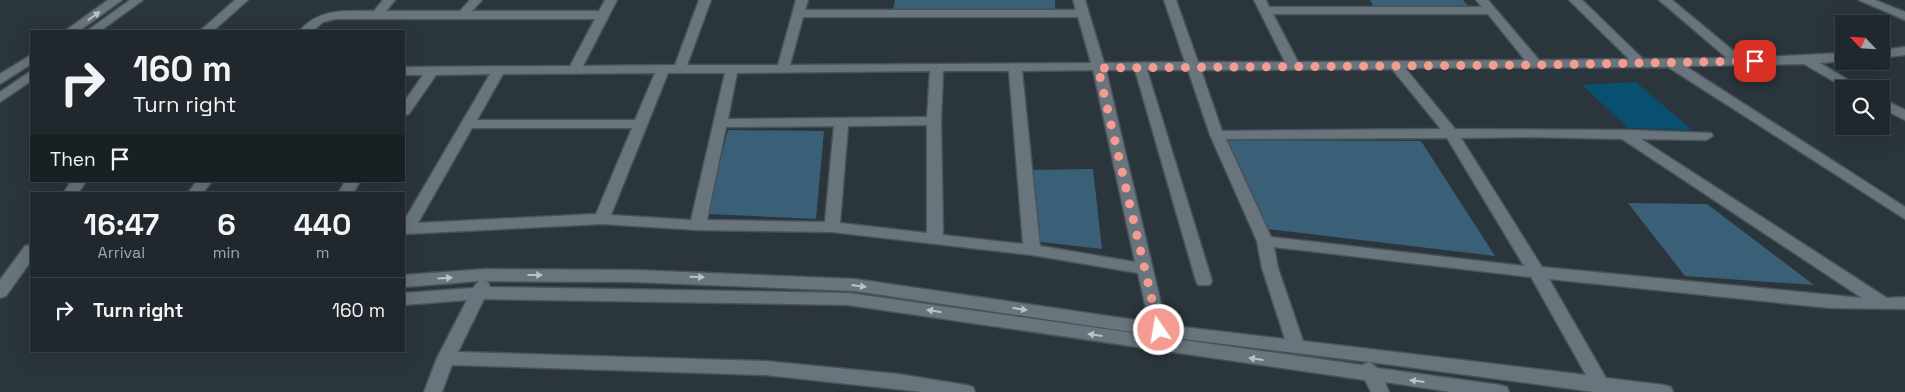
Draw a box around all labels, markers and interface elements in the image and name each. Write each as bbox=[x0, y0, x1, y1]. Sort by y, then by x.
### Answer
one-way arrow bbox=[87, 11, 100, 21]
north arrow bbox=[1835, 15, 1890, 70]
map controls bbox=[1835, 15, 1890, 135]
pin bbox=[1734, 40, 1776, 82]
text: 160 m bbox=[133, 47, 232, 91]
icon: arrive bbox=[1741, 47, 1769, 75]
icon: right bbox=[50, 50, 115, 115]
button: search bbox=[1835, 80, 1890, 135]
text: Turn right bbox=[133, 90, 236, 118]
icon: arrive bbox=[106, 145, 134, 173]
text: Then bbox=[50, 147, 96, 172]
text: 16:47 bbox=[84, 205, 159, 244]
text: 6 bbox=[217, 205, 236, 244]
text: 440 bbox=[294, 205, 351, 244]
text: Arrival bbox=[98, 242, 145, 263]
text: min bbox=[213, 242, 240, 263]
text: m bbox=[316, 242, 329, 263]
one-way arrow bbox=[527, 271, 543, 279]
one-way arrow bbox=[437, 274, 453, 282]
one-way arrow bbox=[689, 274, 705, 282]
one-way arrow bbox=[852, 282, 868, 290]
icon: right bbox=[50, 296, 78, 324]
text: Turn right bbox=[93, 298, 183, 323]
text: 160 m bbox=[332, 298, 385, 323]
position arrow bbox=[1132, 303, 1184, 355]
one-way arrow bbox=[1013, 305, 1029, 313]
one-way arrow bbox=[926, 307, 942, 315]
one-way arrow bbox=[1087, 331, 1103, 339]
one-way arrow bbox=[1247, 354, 1263, 362]
one-way arrow bbox=[1408, 377, 1424, 385]

